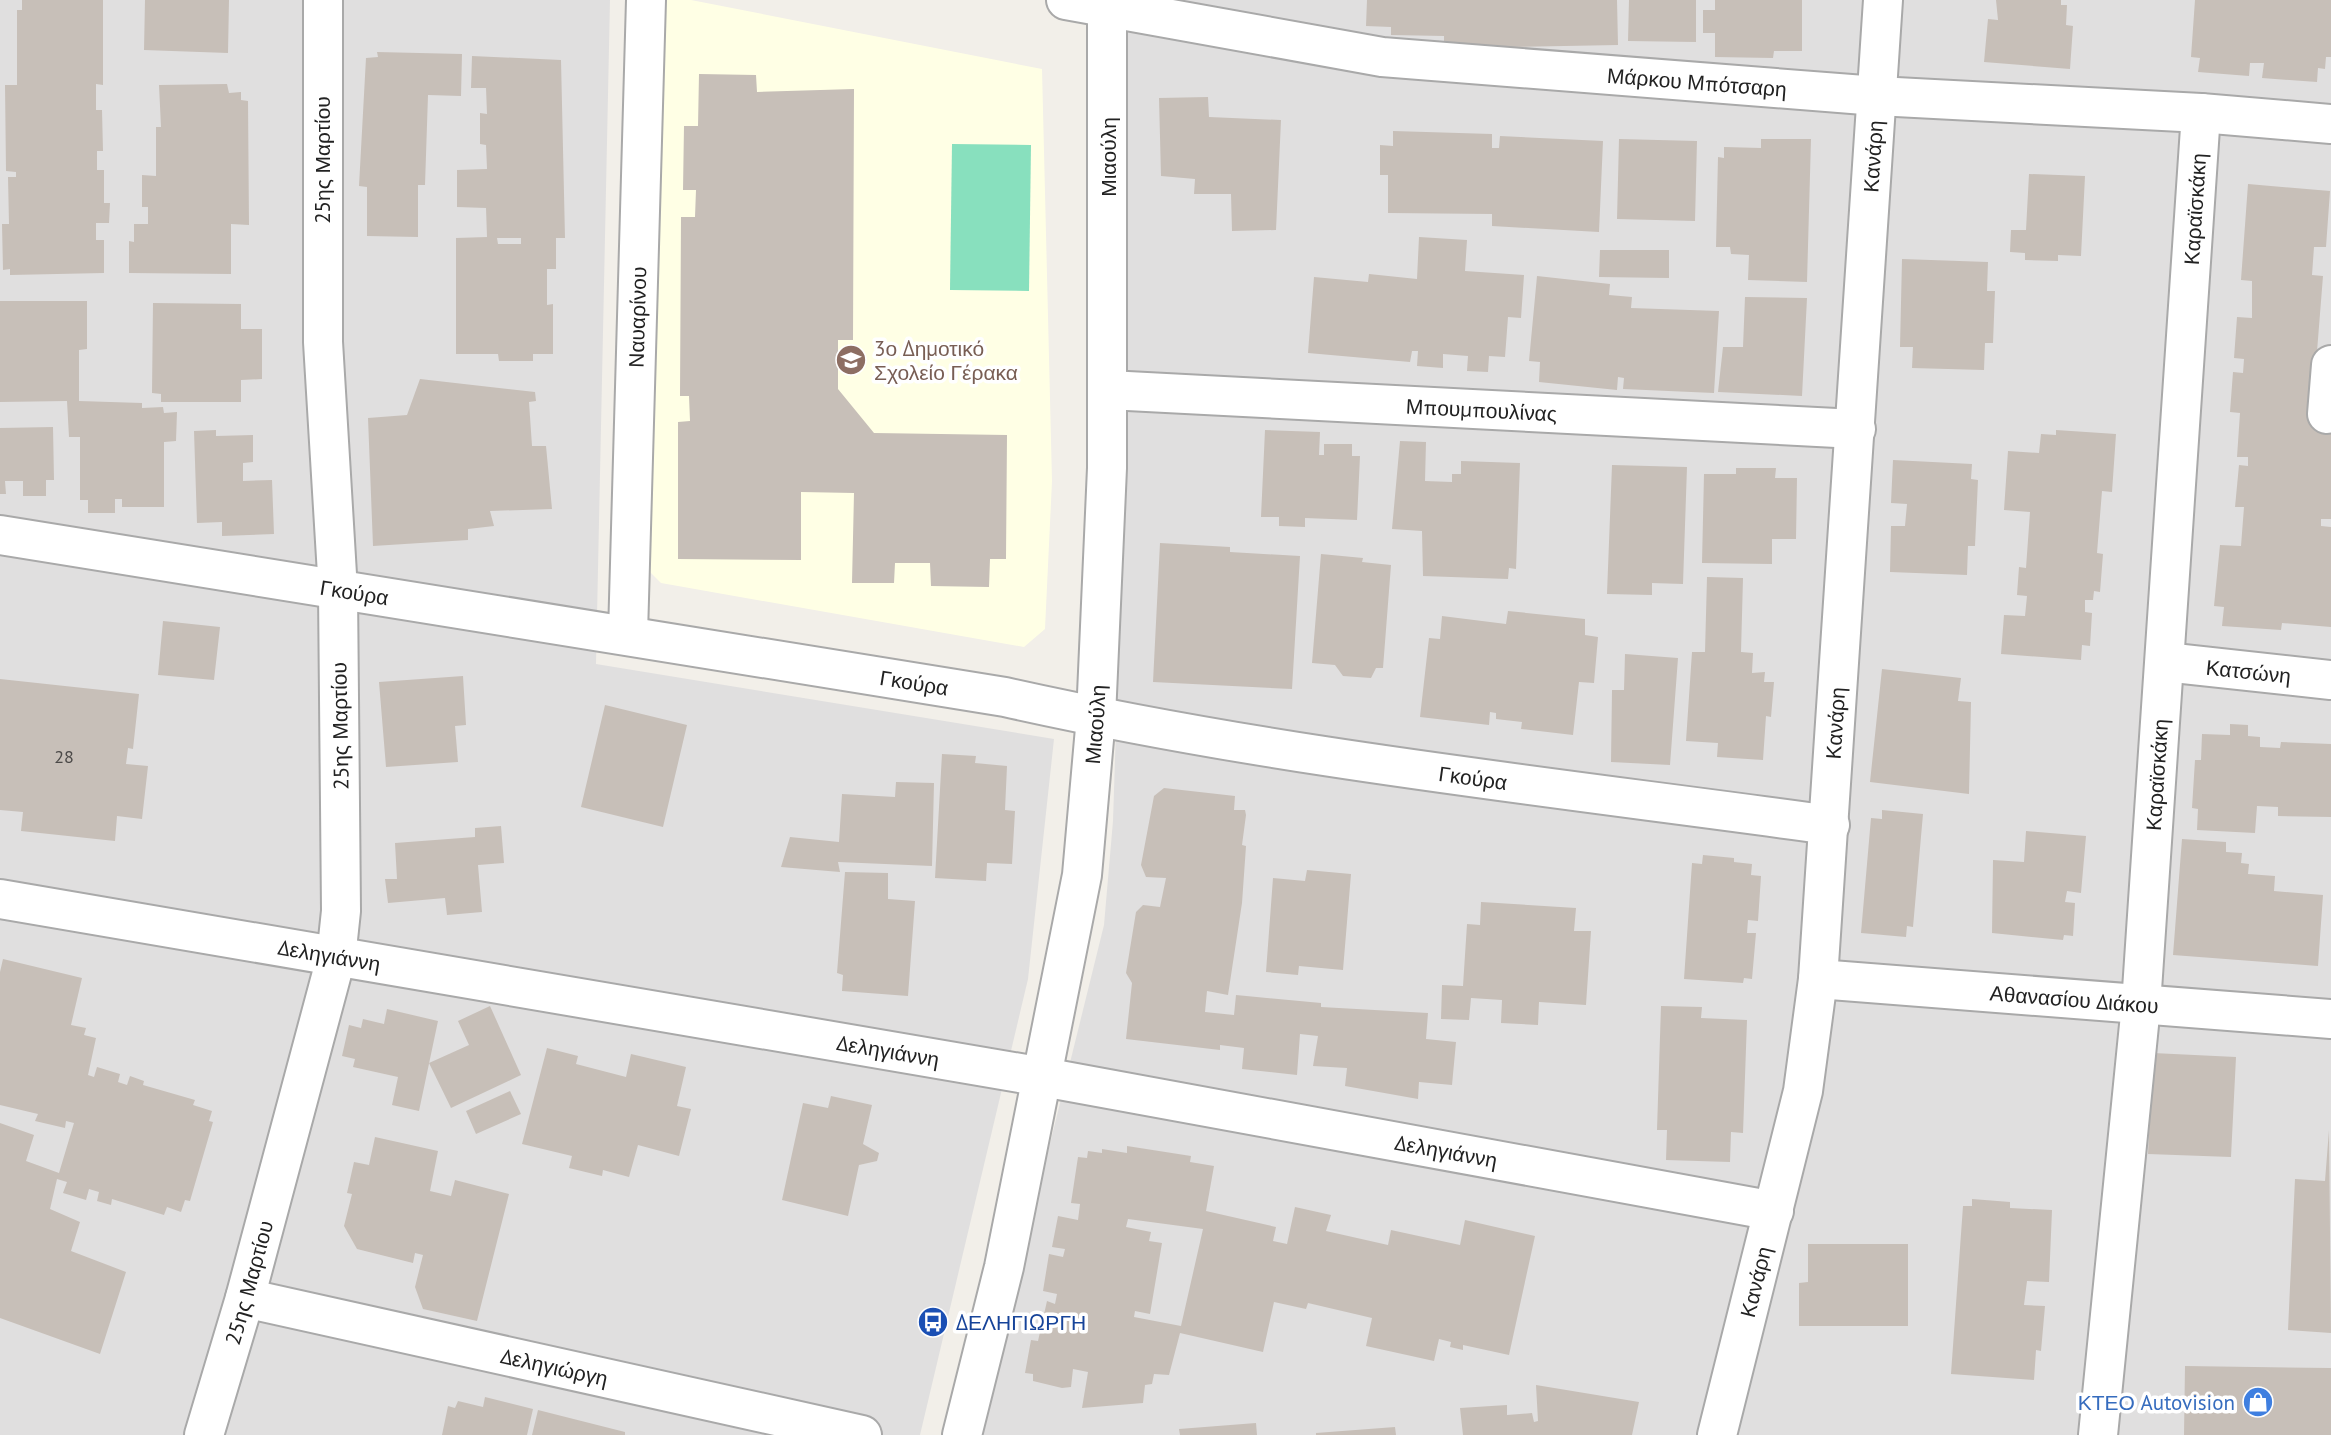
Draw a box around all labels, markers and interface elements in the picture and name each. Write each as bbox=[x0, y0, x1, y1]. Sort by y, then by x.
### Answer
street label: Μάρκου Μπότσαρη bbox=[1606, 61, 1788, 102]
street label: 25ης Μαρτίου bbox=[309, 96, 336, 224]
street label: Μιαούλη bbox=[1095, 117, 1122, 197]
street label: Κανάρη bbox=[1857, 119, 1888, 193]
street label: Καραϊσκάκη bbox=[2177, 152, 2212, 266]
street label: Ναυαρίνου bbox=[622, 266, 652, 368]
place label: 3ο Δημοτικό Σχολείο Γέρακα bbox=[874, 335, 1018, 386]
school or university icon: 3ο Δημοτικό Σχολείο Γέρακα bbox=[834, 343, 868, 377]
street label: Μπουμπουλίνας bbox=[1405, 392, 1558, 427]
street label: Γκούρα bbox=[318, 573, 391, 611]
street label: Κατσώνη bbox=[2205, 653, 2292, 689]
street label: 25ης Μαρτίου bbox=[325, 662, 355, 790]
street label: Γκούρα bbox=[878, 664, 950, 701]
street label: Μιαούλη bbox=[1078, 684, 1111, 765]
street label: Κανάρη bbox=[1819, 686, 1851, 760]
street label: Καραϊσκάκη bbox=[2139, 718, 2174, 832]
house number: 28 bbox=[54, 745, 74, 768]
street label: Γκούρα bbox=[1437, 759, 1509, 796]
street label: Δεληγιάννη bbox=[276, 933, 383, 977]
street label: Αθανασίου Διάκου bbox=[1989, 979, 2160, 1019]
street label: Δεληγιάννη bbox=[835, 1029, 941, 1073]
street label: Δεληγιάννη bbox=[1393, 1128, 1500, 1174]
street label: 25ης Μαρτίου bbox=[218, 1217, 279, 1348]
street label: Κανάρη bbox=[1733, 1243, 1777, 1320]
bus stop icon: ΔΕΛΗΓΙΩΡΓΗ bbox=[916, 1305, 950, 1339]
place label: ΔΕΛΗΓΙΩΡΓΗ bbox=[956, 1309, 1086, 1336]
street label: Δεληγιώργη bbox=[498, 1342, 611, 1392]
shop icon: ΚΤΕΟ Autovision bbox=[2241, 1385, 2275, 1419]
place label: ΚΤΕΟ Autovision bbox=[2078, 1389, 2235, 1416]

